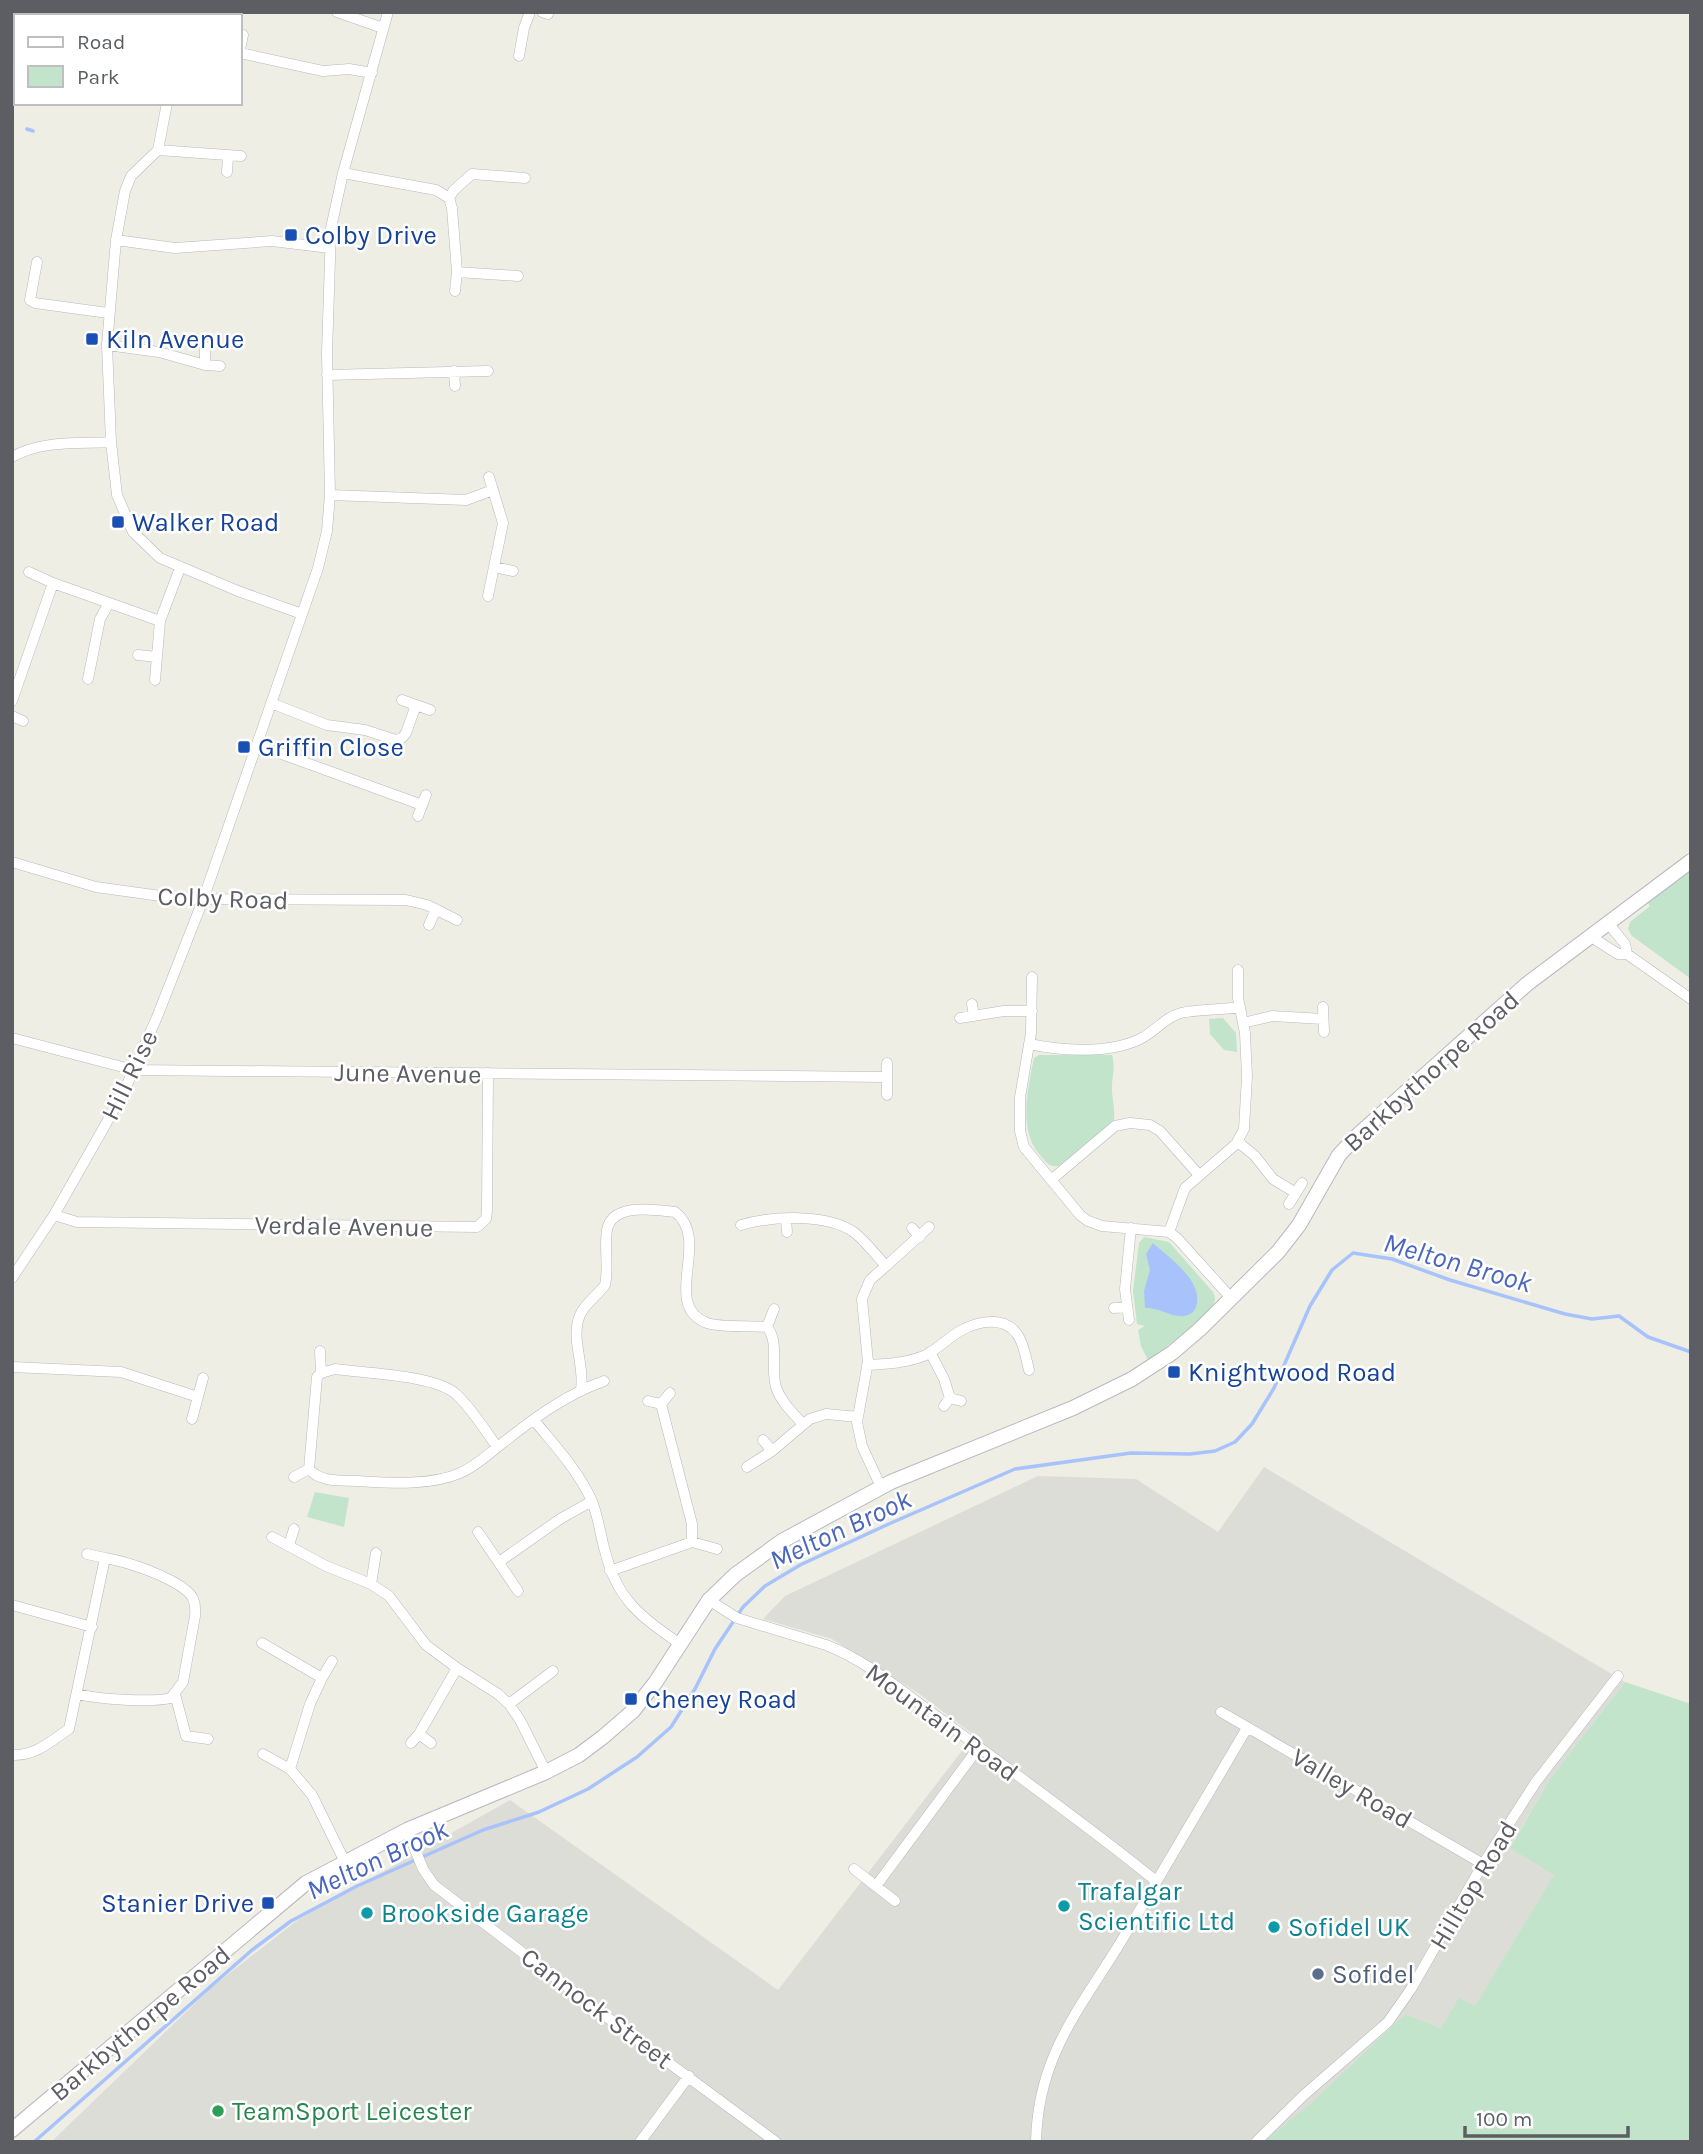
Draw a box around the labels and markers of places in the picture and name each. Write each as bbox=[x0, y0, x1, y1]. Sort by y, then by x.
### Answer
place label: Colby Drive bbox=[305, 220, 437, 251]
marker: Colby Drive bbox=[283, 227, 299, 243]
place label: Kiln Avenue bbox=[106, 324, 244, 355]
marker: Kiln Avenue bbox=[84, 331, 100, 347]
place label: Walker Road bbox=[132, 507, 279, 538]
marker: Walker Road bbox=[110, 514, 126, 530]
place label: Griffin Close bbox=[258, 732, 404, 763]
marker: Griffin Close bbox=[236, 739, 252, 755]
place label: Knightwood Road bbox=[1188, 1357, 1396, 1388]
marker: Knightwood Road bbox=[1166, 1364, 1182, 1380]
place label: Cheney Road bbox=[645, 1684, 797, 1715]
marker: Cheney Road bbox=[623, 1691, 639, 1707]
place label: Trafalgar Scientific Ltd bbox=[1078, 1876, 1235, 1937]
place label: Stanier Drive bbox=[101, 1888, 254, 1919]
marker: Stanier Drive bbox=[260, 1895, 276, 1911]
place label: Brookside Garage bbox=[381, 1898, 589, 1929]
marker: Trafalgar Scientific Ltd bbox=[1056, 1898, 1072, 1914]
marker: Brookside Garage bbox=[359, 1905, 375, 1921]
place label: Sofidel UK bbox=[1288, 1912, 1410, 1943]
marker: Sofidel UK bbox=[1266, 1919, 1282, 1935]
place label: Sofidel bbox=[1332, 1959, 1415, 1990]
marker: Sofidel bbox=[1310, 1966, 1326, 1982]
place label: TeamSport Leicester bbox=[232, 2096, 472, 2127]
marker: TeamSport Leicester bbox=[210, 2103, 226, 2119]

